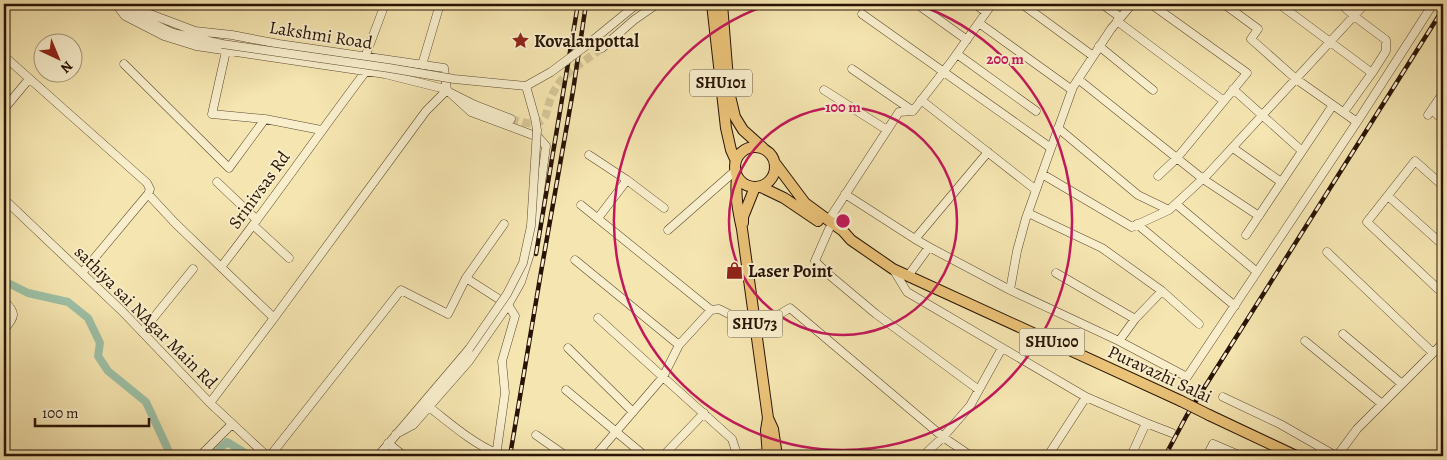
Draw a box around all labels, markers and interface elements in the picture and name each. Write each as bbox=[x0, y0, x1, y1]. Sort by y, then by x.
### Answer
street label: Lakshmi Road bbox=[268, 15, 375, 55]
place label: Kovalanpottal bbox=[534, 29, 639, 53]
place icon: Kovalanpottal bbox=[510, 31, 530, 51]
north arrow bbox=[32, 32, 82, 82]
text: 200 m bbox=[986, 49, 1024, 69]
text: N bbox=[56, 57, 77, 77]
road number: SHU101 bbox=[690, 70, 752, 96]
text: 100 m bbox=[825, 97, 861, 117]
street label: Srinivsas Rd bbox=[223, 146, 296, 234]
centre of rings bbox=[834, 212, 852, 230]
street label: sathiya sai NAgar Main Rd bbox=[69, 240, 223, 394]
place label: Laser Point bbox=[748, 259, 833, 283]
shop icon: Laser Point bbox=[724, 261, 744, 281]
road number: SHU73 bbox=[728, 310, 782, 338]
road number: SHU100 bbox=[1020, 328, 1084, 356]
street label: Puravazhi Salai bbox=[1104, 339, 1216, 409]
scale bar bbox=[35, 395, 149, 427]
text: 100 m bbox=[42, 403, 79, 423]

